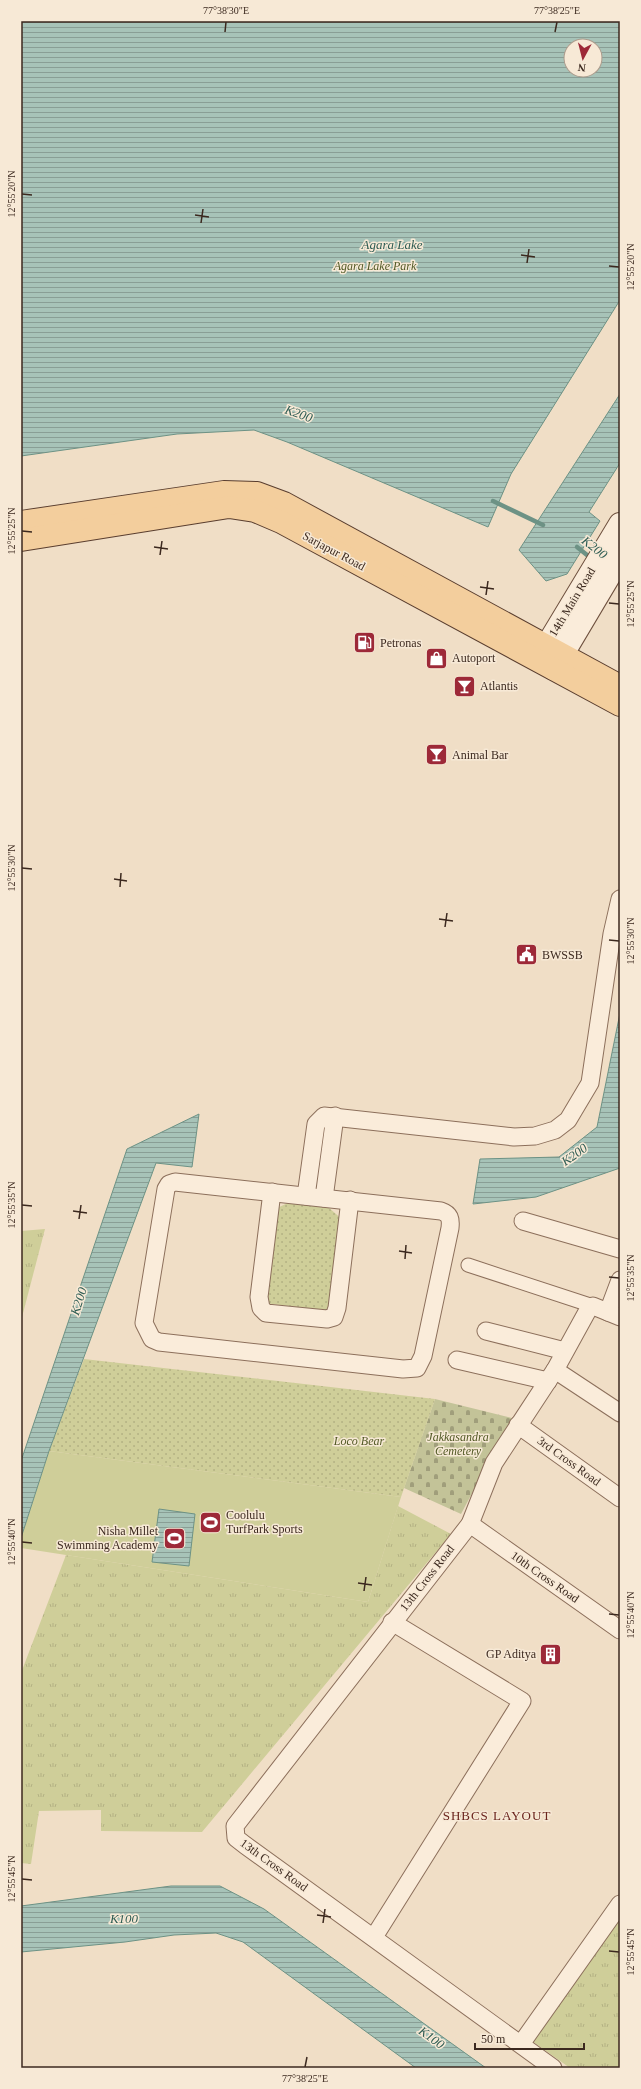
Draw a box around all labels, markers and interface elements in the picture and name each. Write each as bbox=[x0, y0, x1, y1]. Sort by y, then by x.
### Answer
text: 77°38'30"E bbox=[203, 5, 249, 16]
text: 77°38'25"E bbox=[534, 5, 580, 16]
north arrow bbox=[563, 38, 603, 78]
text: N bbox=[577, 61, 586, 74]
text: 12°55'20"N bbox=[6, 170, 17, 218]
water label: Agara Lake bbox=[360, 237, 423, 252]
text: 12°55'20"N bbox=[625, 243, 636, 291]
park label: Agara Lake Park bbox=[333, 259, 417, 273]
water label: K200 bbox=[282, 401, 315, 426]
text: 12°55'25"N bbox=[6, 507, 17, 555]
street label: Sarjapur Road bbox=[300, 529, 368, 573]
water label: K200 bbox=[578, 532, 611, 562]
street label: 14th Main Road bbox=[546, 565, 598, 639]
text: 12°55'25"N bbox=[625, 580, 636, 628]
fuel station icon: Petronas bbox=[351, 630, 377, 656]
place label: Petronas bbox=[380, 636, 422, 650]
shop icon: Autoport bbox=[423, 645, 449, 671]
place label: Autoport bbox=[452, 651, 496, 665]
bar icon: Atlantis bbox=[452, 673, 478, 699]
place label: Atlantis bbox=[480, 679, 518, 693]
bar icon: Animal Bar bbox=[423, 742, 449, 768]
place label: Animal Bar bbox=[452, 748, 508, 762]
text: 12°55'30"N bbox=[6, 844, 17, 892]
text: 12°55'30"N bbox=[625, 917, 636, 965]
public building icon: BWSSB bbox=[513, 942, 539, 968]
place label: BWSSB bbox=[542, 948, 583, 962]
water label: K200 bbox=[558, 1140, 591, 1169]
text: 12°55'35"N bbox=[6, 1181, 17, 1229]
text: 12°55'35"N bbox=[625, 1254, 636, 1302]
water label: K200 bbox=[67, 1285, 90, 1318]
park label: Jakkasandra Cemetery bbox=[427, 1430, 489, 1458]
street label: 3rd Cross Road bbox=[535, 1433, 603, 1489]
park label: Loco Bear bbox=[333, 1434, 384, 1448]
place label: Coolulu TurfPark Sports bbox=[226, 1508, 303, 1536]
sports icon: Coolulu TurfPark Sports bbox=[197, 1509, 223, 1535]
text: 12°55'40"N bbox=[6, 1518, 17, 1566]
place label: Nisha Millet Swimming Academy bbox=[57, 1524, 159, 1552]
sports icon: Nisha Millet Swimming Academy bbox=[161, 1525, 187, 1551]
street label: 13th Cross Road bbox=[397, 1542, 457, 1614]
street label: 10th Cross Road bbox=[508, 1548, 582, 1606]
text: 12°55'40"N bbox=[625, 1591, 636, 1639]
building icon: GP Aditya bbox=[538, 1641, 564, 1667]
place label: GP Aditya bbox=[486, 1647, 537, 1661]
district label: SHBCS LAYOUT bbox=[443, 1808, 551, 1823]
street label: 13th Cross Road bbox=[238, 1836, 310, 1894]
text: 12°55'45"N bbox=[6, 1855, 17, 1903]
water label: K100 bbox=[109, 1911, 139, 1926]
text: 12°55'45"N bbox=[625, 1928, 636, 1976]
water label: K100 bbox=[415, 2022, 448, 2052]
scale bar bbox=[475, 2025, 584, 2051]
text: 50 m bbox=[481, 2032, 506, 2046]
text: 77°38'25"E bbox=[282, 2073, 328, 2084]

